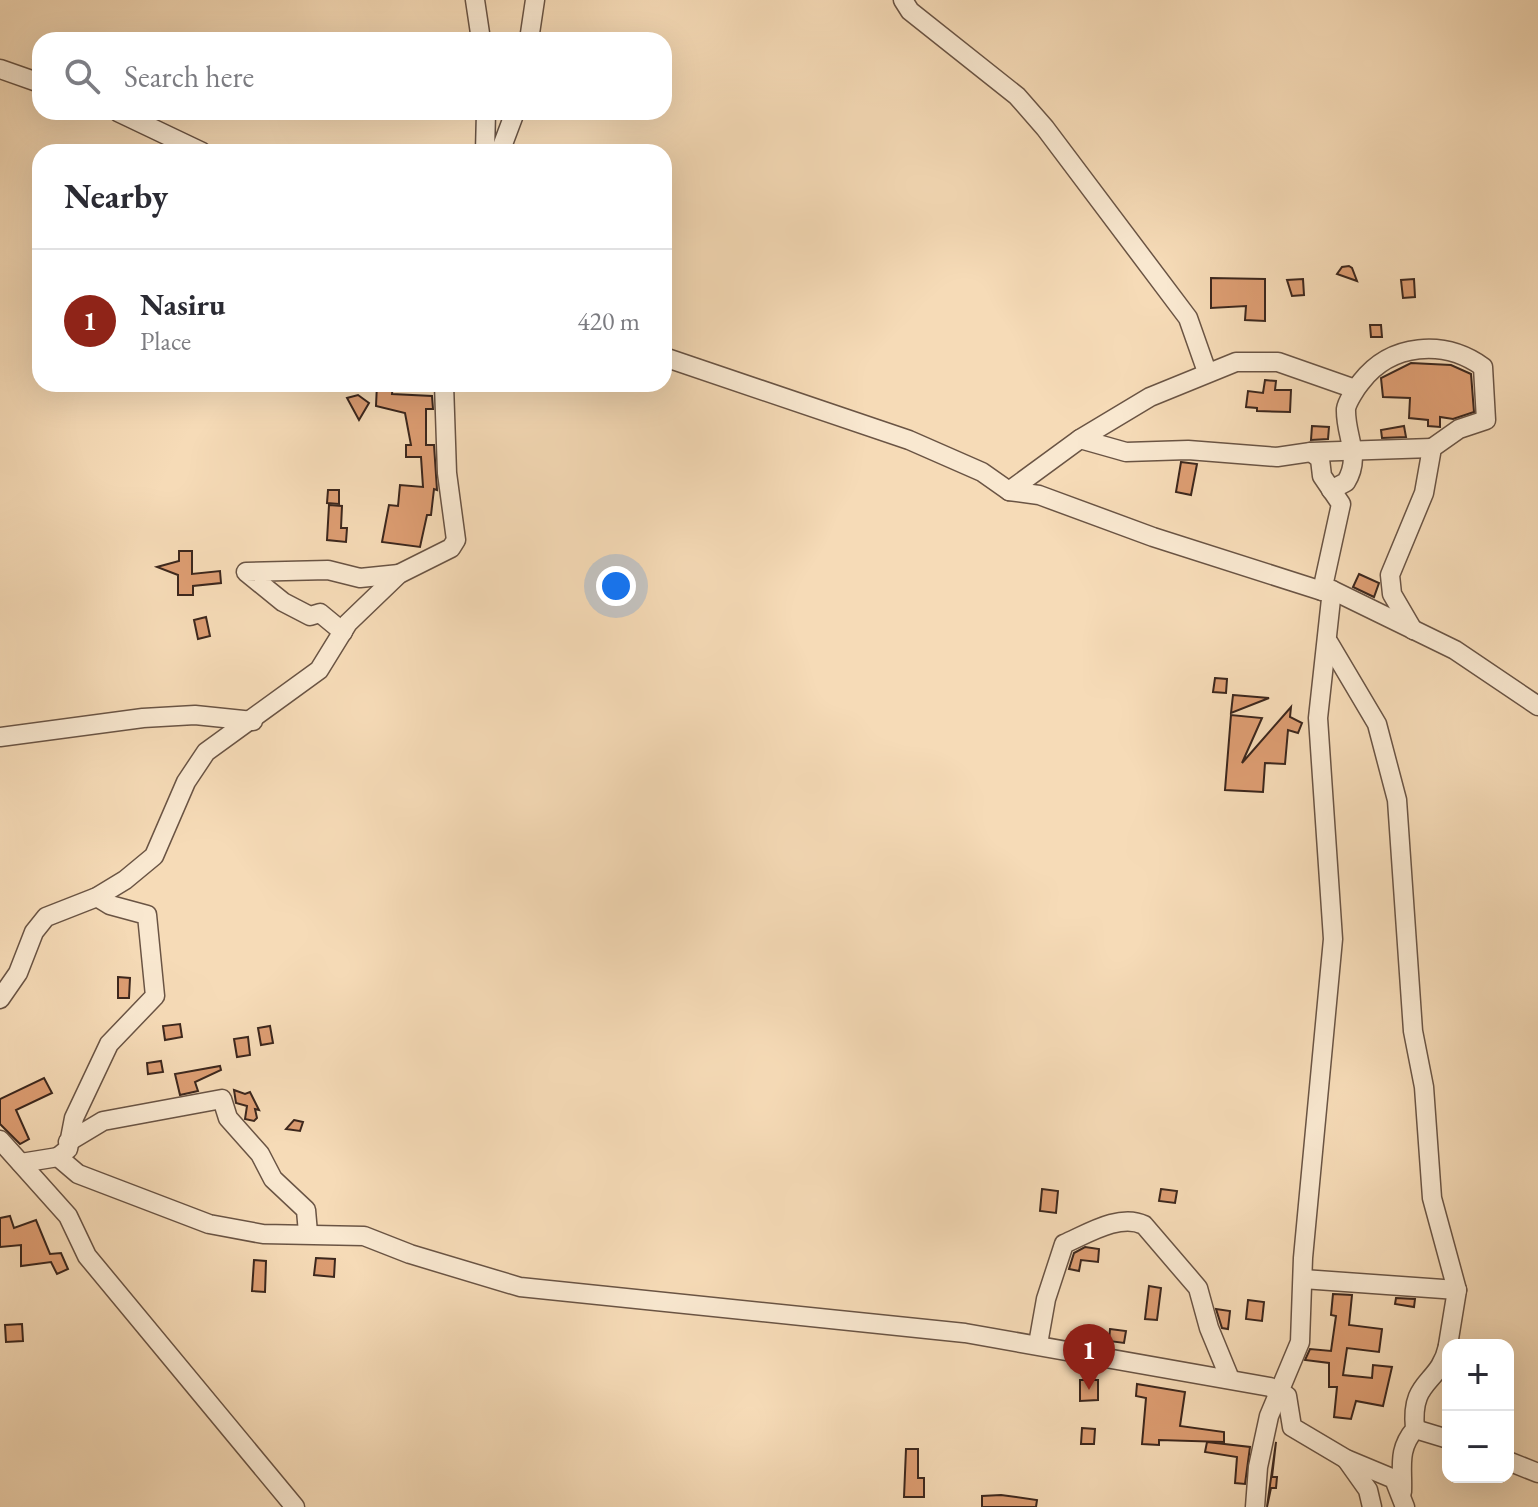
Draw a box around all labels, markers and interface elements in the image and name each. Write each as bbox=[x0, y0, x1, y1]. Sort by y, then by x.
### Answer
search box bbox=[32, 32, 672, 120]
icon: search bbox=[60, 54, 104, 98]
text: Search here bbox=[124, 57, 254, 96]
text: Nearby bbox=[64, 174, 168, 218]
text: Nasiru bbox=[140, 285, 226, 324]
text: 1 bbox=[83, 304, 97, 338]
text: 420 m bbox=[577, 304, 640, 338]
text: Place bbox=[140, 324, 191, 358]
your location bbox=[596, 566, 636, 606]
pin: 1 bbox=[1063, 1324, 1115, 1390]
map controls bbox=[1442, 1339, 1514, 1483]
button: + bbox=[1442, 1339, 1514, 1411]
button: − bbox=[1442, 1411, 1514, 1483]

